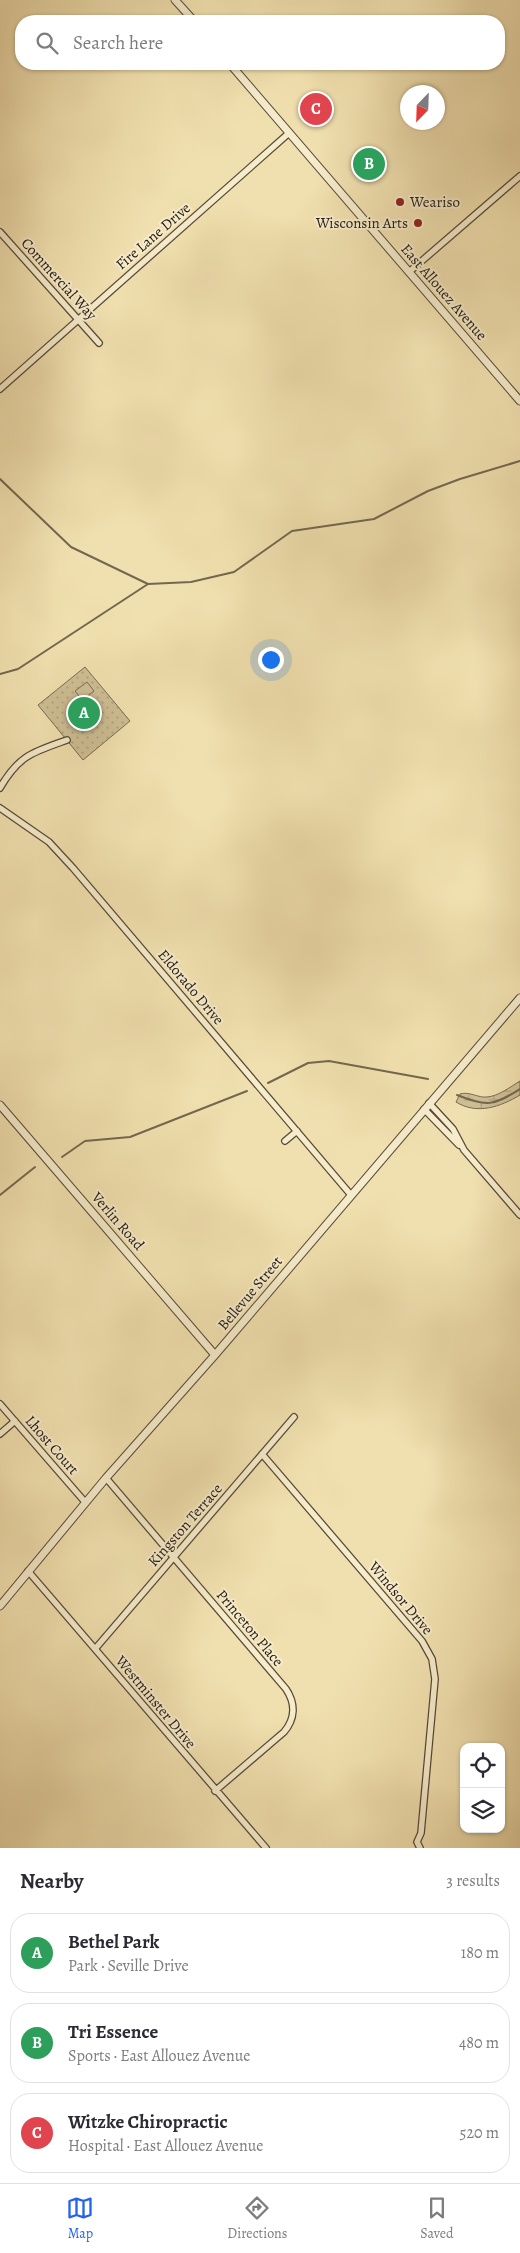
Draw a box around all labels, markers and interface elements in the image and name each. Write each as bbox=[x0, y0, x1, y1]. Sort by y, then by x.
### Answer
search box bbox=[15, 15, 505, 70]
icon: search bbox=[33, 29, 61, 57]
text: Search here bbox=[73, 30, 163, 56]
north arrow bbox=[400, 85, 445, 130]
pin: C bbox=[300, 90, 332, 128]
pin: B bbox=[353, 145, 385, 183]
place label: Weariso bbox=[409, 192, 460, 212]
marker: Weariso bbox=[394, 196, 406, 208]
street label: Fire Lane Drive bbox=[111, 198, 195, 274]
place label: Wisconsin Arts bbox=[315, 213, 408, 233]
marker: Wisconsin Arts bbox=[412, 217, 424, 229]
street label: Commercial Way bbox=[17, 234, 102, 325]
street label: East Allouez Avenue bbox=[396, 239, 492, 345]
your location bbox=[258, 647, 284, 673]
pin: A bbox=[68, 694, 100, 732]
street label: Eldorado Drive bbox=[154, 945, 229, 1029]
street label: Verlin Road bbox=[87, 1187, 149, 1255]
street label: Bellevue Street bbox=[213, 1252, 287, 1334]
street label: Lhost Court bbox=[21, 1411, 83, 1479]
street label: Kingston Terrace bbox=[143, 1479, 227, 1571]
street label: Windsor Drive bbox=[364, 1556, 438, 1639]
street label: Princeton Place bbox=[212, 1585, 288, 1671]
street label: Westminster Drive bbox=[111, 1651, 201, 1753]
map controls bbox=[460, 1743, 505, 1833]
button: locate bbox=[460, 1743, 505, 1788]
button: layers bbox=[460, 1788, 505, 1833]
text: Nearby bbox=[20, 1867, 83, 1895]
text: 3 results bbox=[446, 1870, 500, 1892]
text: Bethel Park bbox=[68, 1929, 159, 1955]
text: A bbox=[32, 1942, 42, 1964]
text: 180 m bbox=[461, 1942, 499, 1964]
text: Park · Seville Drive bbox=[68, 1955, 189, 1977]
text: Tri Essence bbox=[68, 2019, 158, 2045]
text: B bbox=[32, 2032, 42, 2054]
text: 480 m bbox=[459, 2032, 499, 2054]
text: Sports · East Allouez Avenue bbox=[68, 2045, 251, 2067]
text: Witzke Chiropractic bbox=[68, 2109, 228, 2135]
text: C bbox=[32, 2122, 42, 2144]
text: 520 m bbox=[460, 2122, 499, 2144]
text: Hospital · East Allouez Avenue bbox=[68, 2135, 264, 2157]
tab: Map bbox=[66, 2194, 94, 2243]
tab: Directions bbox=[227, 2194, 287, 2243]
tab: Saved bbox=[420, 2194, 454, 2243]

